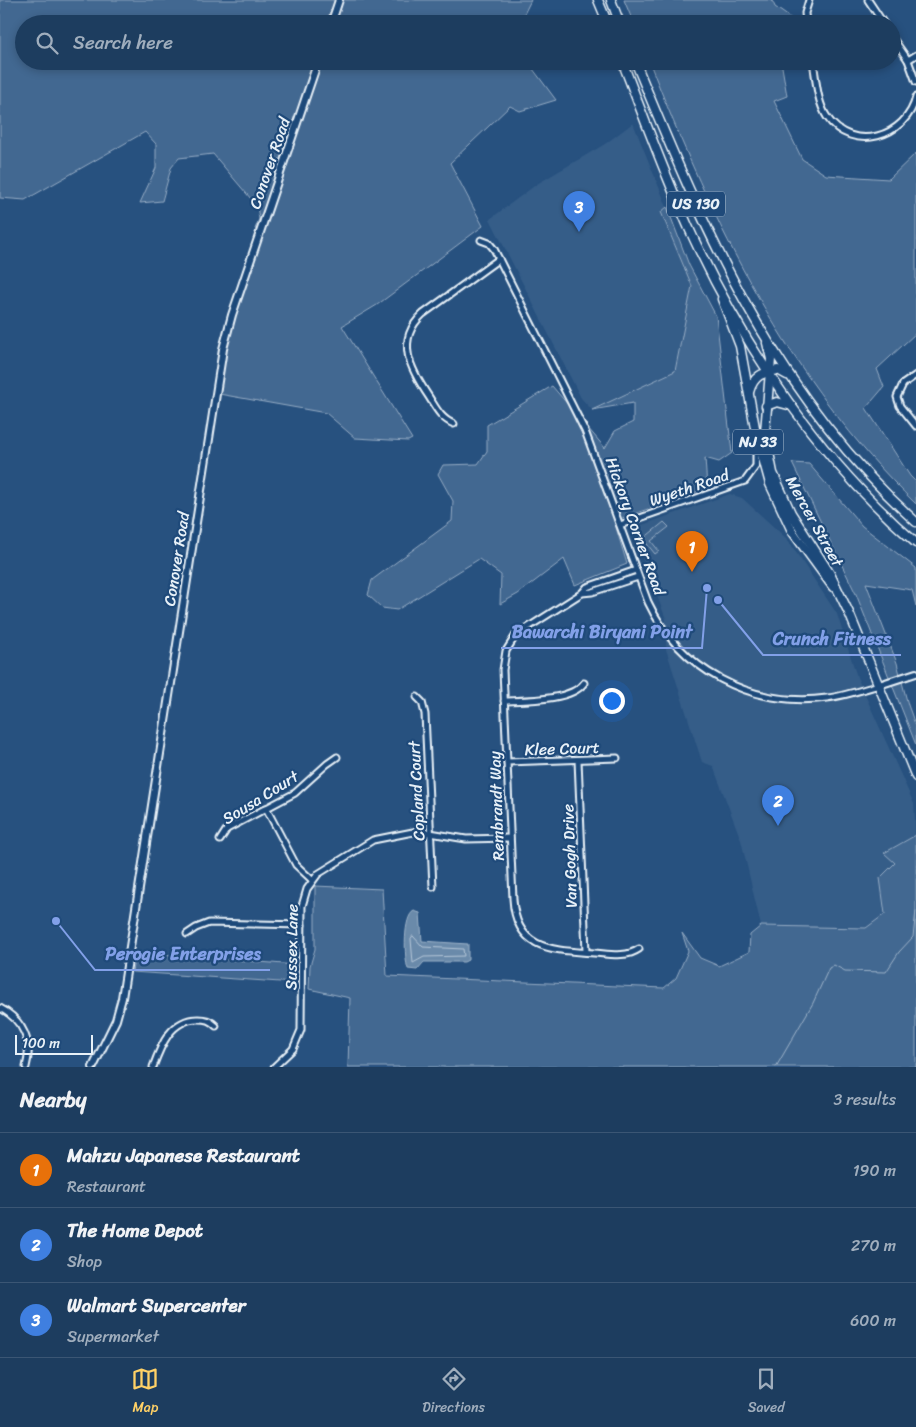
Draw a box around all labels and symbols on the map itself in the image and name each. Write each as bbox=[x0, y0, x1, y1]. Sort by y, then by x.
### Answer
street label: Conover Road bbox=[240, 112, 299, 213]
pin: 3 bbox=[563, 191, 595, 232]
road number: US 130 bbox=[667, 192, 725, 216]
road number: NJ 33 bbox=[733, 430, 783, 454]
street label: Hickory Corner Road bbox=[597, 453, 675, 601]
street label: Wyeth Road bbox=[645, 460, 734, 515]
street label: Mercer Street bbox=[777, 470, 852, 573]
street label: Conover Road bbox=[155, 508, 198, 608]
pin: 1 bbox=[676, 531, 708, 572]
callout: Bawarchi Biryani Point bbox=[501, 615, 702, 648]
text: Bawarchi Biryani Point bbox=[512, 616, 694, 648]
callout: Crunch Fitness bbox=[763, 622, 901, 655]
text: Crunch Fitness bbox=[772, 623, 892, 655]
your location bbox=[599, 688, 625, 714]
street label: Klee Court bbox=[524, 733, 600, 764]
street label: Copland Court bbox=[399, 740, 434, 842]
street label: Rembrandt Way bbox=[480, 750, 513, 861]
street label: Sousa Court bbox=[216, 762, 305, 833]
pin: 2 bbox=[762, 785, 794, 826]
street label: Van Gogh Drive bbox=[553, 803, 586, 909]
street label: Sussex Lane bbox=[276, 904, 307, 990]
callout: Perogie Enterprises bbox=[95, 937, 270, 970]
text: Perogie Enterprises bbox=[105, 938, 261, 970]
scale bar bbox=[15, 1032, 92, 1055]

